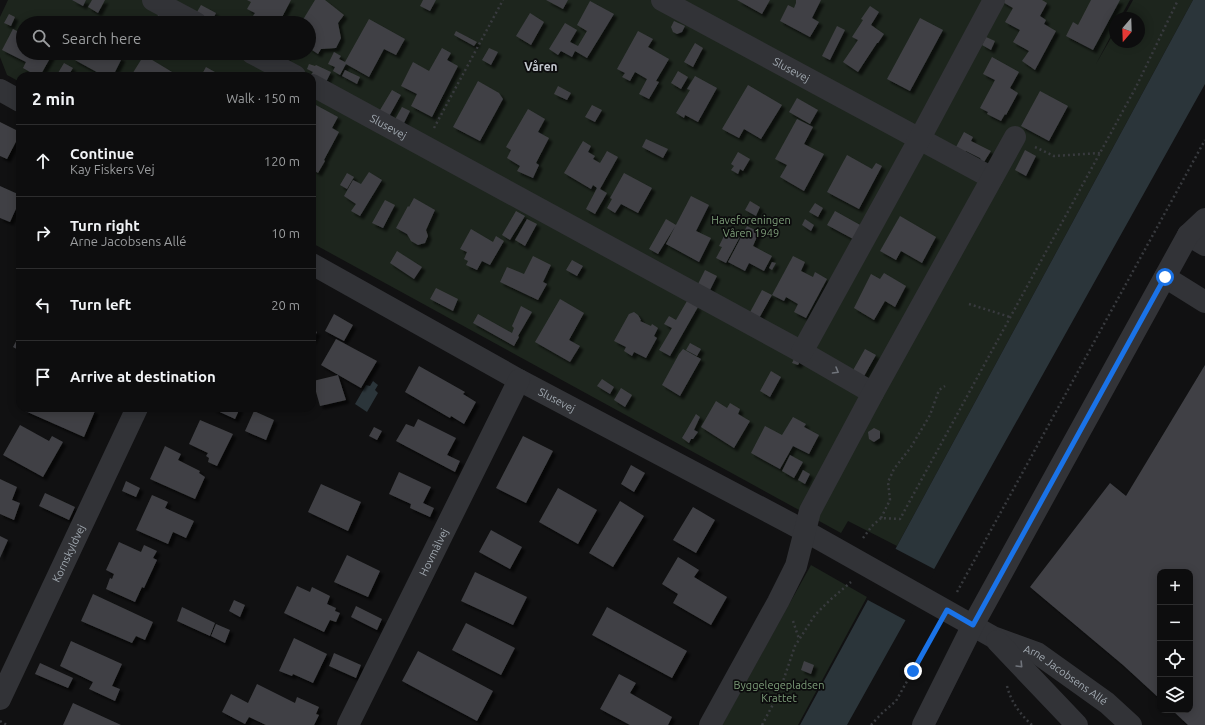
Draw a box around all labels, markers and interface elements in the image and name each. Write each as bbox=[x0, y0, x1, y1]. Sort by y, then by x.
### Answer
north arrow bbox=[1109, 12, 1145, 48]
search box bbox=[16, 16, 316, 60]
icon: search bbox=[30, 27, 52, 49]
text: Search here bbox=[62, 30, 141, 47]
street label: Slusevej bbox=[771, 55, 812, 85]
district label: Våren bbox=[524, 60, 558, 73]
text: 2 min bbox=[32, 89, 75, 108]
text: Walk · 150 m bbox=[226, 91, 300, 105]
street label: Slusevej bbox=[368, 112, 409, 141]
text: Continue bbox=[70, 145, 134, 162]
icon: ahead bbox=[32, 150, 54, 172]
text: 120 m bbox=[264, 154, 300, 168]
text: Kay Fiskers Vej bbox=[70, 162, 155, 176]
park label: Haveforeningen Våren 1949 bbox=[711, 214, 791, 239]
text: Turn right bbox=[70, 217, 140, 234]
icon: right bbox=[32, 222, 54, 244]
text: 10 m bbox=[271, 226, 300, 240]
text: Arne Jacobsens Allé bbox=[70, 234, 187, 248]
route start bbox=[1156, 268, 1174, 286]
icon: left bbox=[32, 294, 54, 316]
text: Turn left bbox=[70, 296, 131, 313]
text: 20 m bbox=[271, 298, 300, 312]
icon: arrive bbox=[32, 366, 54, 388]
one-way arrow bbox=[832, 367, 839, 374]
text: Arrive at destination bbox=[70, 368, 216, 385]
street label: Slusevej bbox=[536, 385, 577, 415]
street label: Kornskyldvej bbox=[50, 522, 87, 584]
street label: Hovmålvej bbox=[417, 526, 451, 578]
map controls bbox=[1157, 569, 1193, 713]
button: + bbox=[1157, 569, 1193, 605]
button: − bbox=[1157, 605, 1193, 641]
button: locate bbox=[1157, 641, 1193, 677]
street label: Arne Jacobsens Allé bbox=[1022, 643, 1110, 707]
one-way arrow bbox=[1015, 660, 1023, 668]
route end bbox=[904, 662, 922, 680]
button: layers bbox=[1157, 677, 1193, 713]
park label: Byggelegepladsen Krattet bbox=[734, 679, 824, 704]

